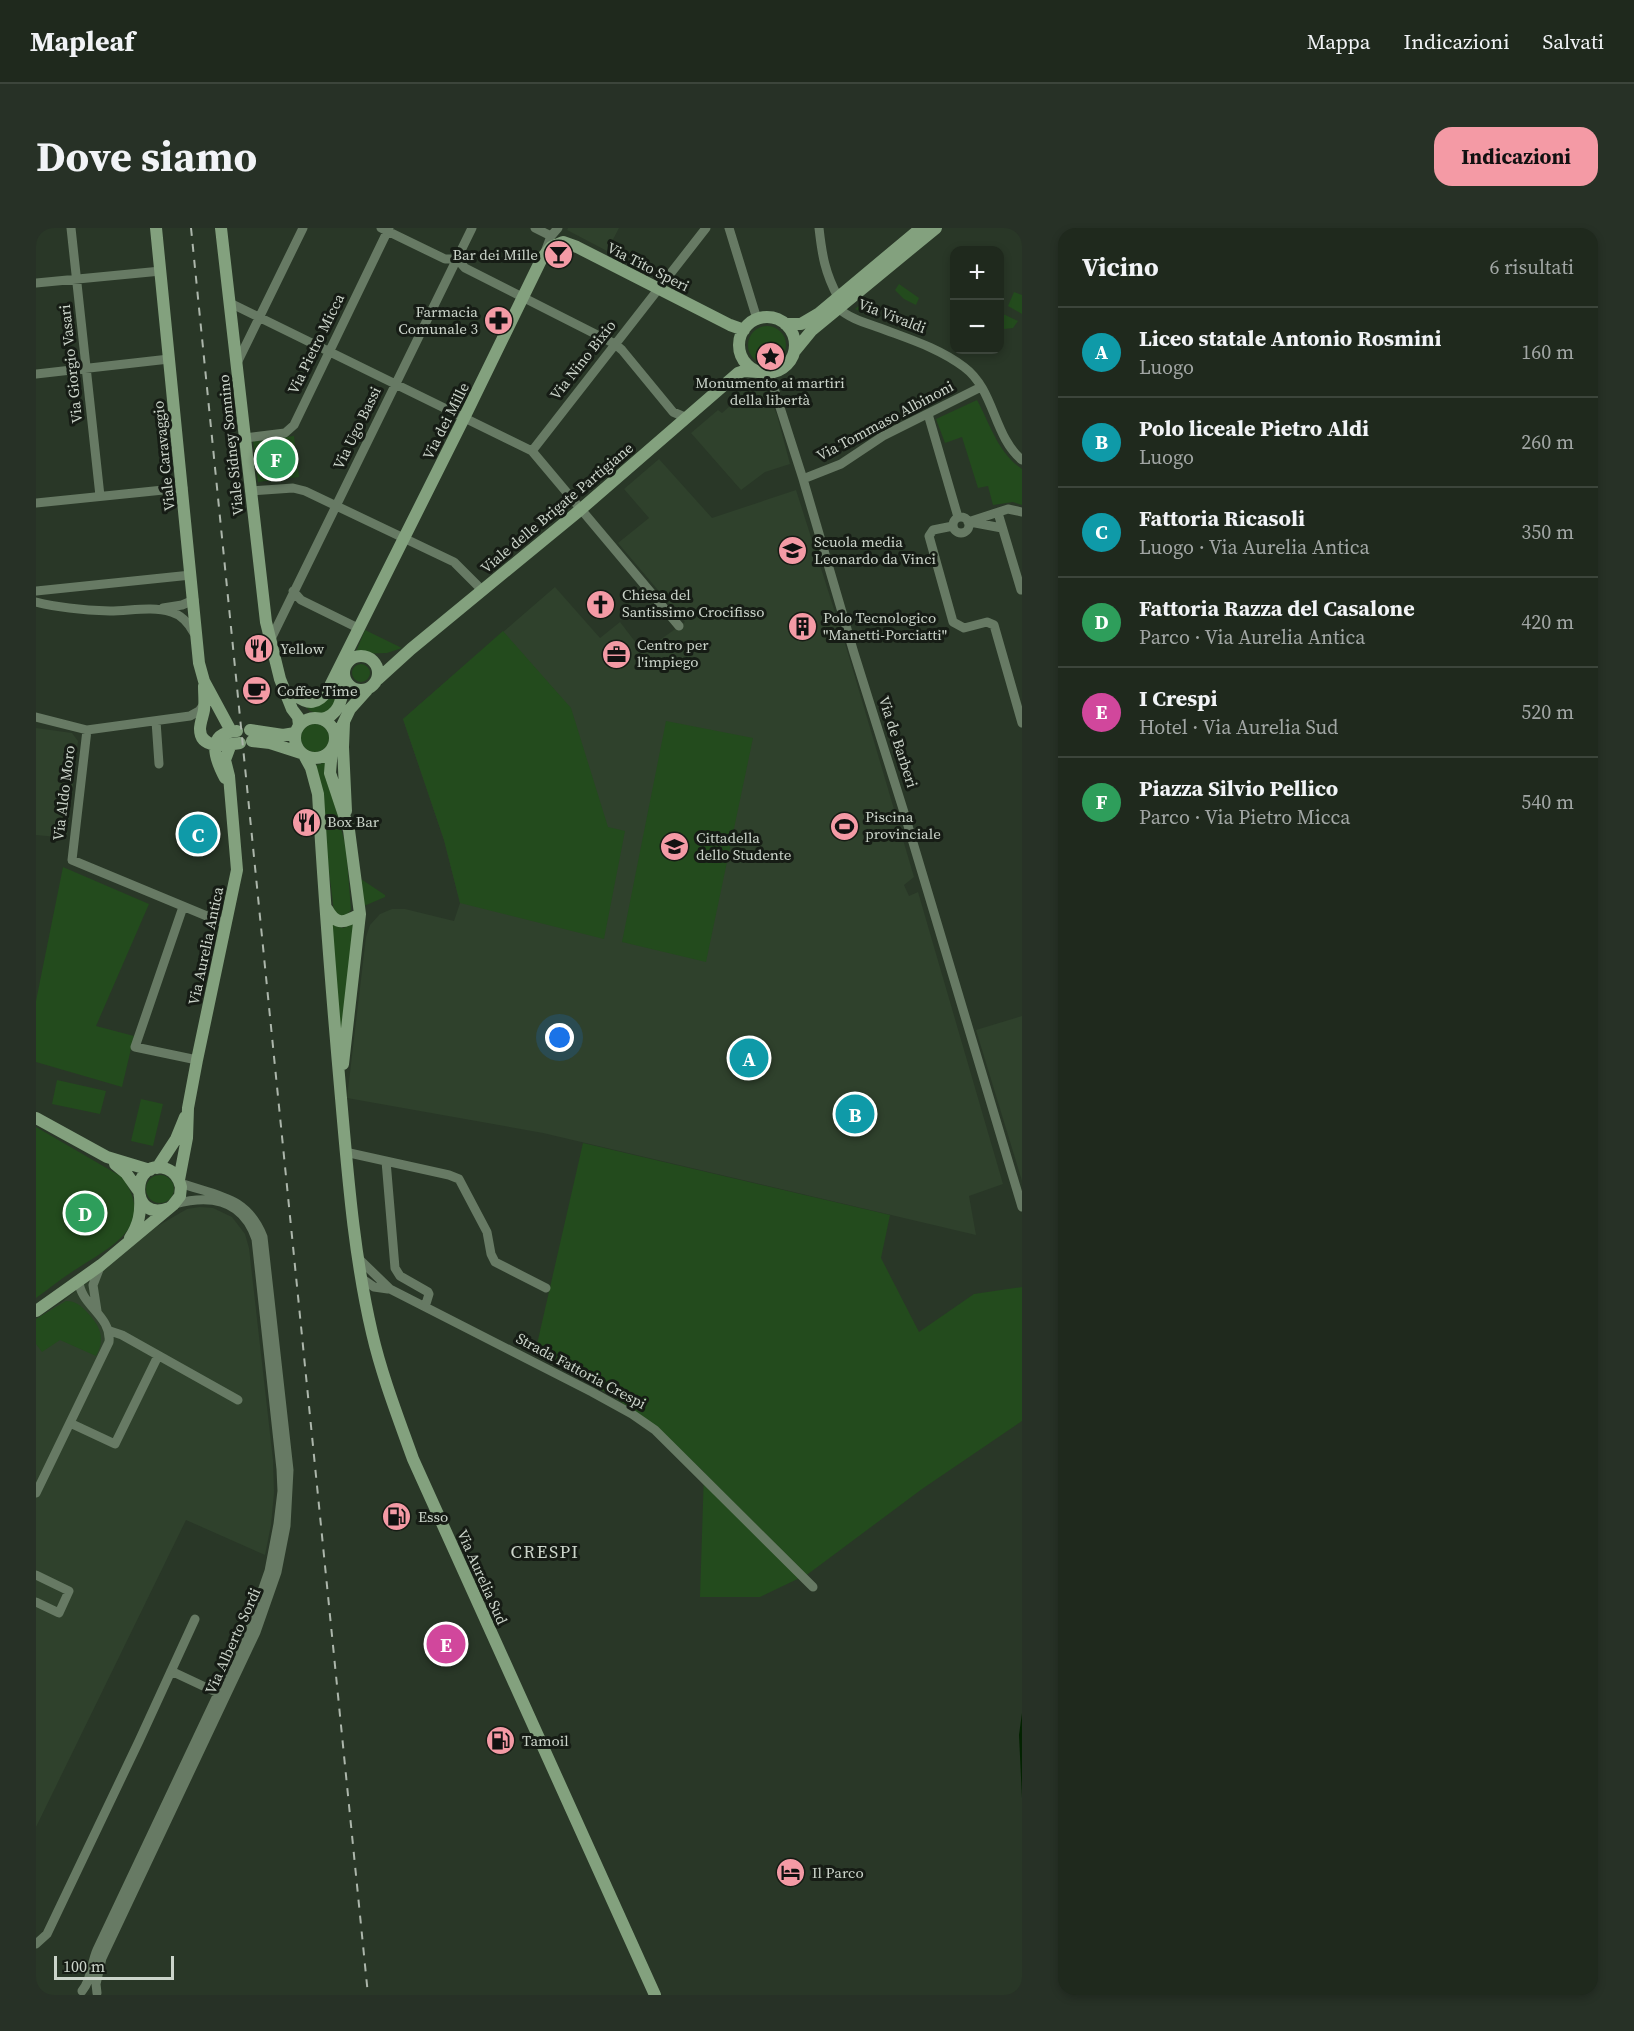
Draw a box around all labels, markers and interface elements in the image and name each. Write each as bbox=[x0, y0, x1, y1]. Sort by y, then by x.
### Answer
text: Mapleaf bbox=[30, 22, 134, 60]
text: Mappa bbox=[1307, 27, 1371, 56]
text: Indicazioni bbox=[1404, 27, 1509, 56]
text: Salvati bbox=[1542, 27, 1604, 56]
text: Dove siamo bbox=[36, 127, 257, 185]
button: Indicazioni bbox=[1434, 127, 1598, 186]
street label: Via Tito Speri bbox=[603, 237, 693, 296]
bar icon: Bar dei Mille bbox=[543, 239, 575, 271]
place label: Bar dei Mille bbox=[452, 244, 538, 265]
map controls bbox=[950, 246, 1004, 354]
button: + bbox=[950, 246, 1004, 300]
text: Vicino bbox=[1082, 249, 1159, 285]
text: 6 risultati bbox=[1489, 253, 1574, 281]
street label: Via Pietro Micca bbox=[282, 290, 349, 398]
street label: Via Vivaldi bbox=[855, 293, 929, 338]
button: − bbox=[950, 300, 1004, 354]
place label: Farmacia Comunale 3 bbox=[398, 301, 478, 339]
street label: Via Giorgio Vasari bbox=[54, 304, 87, 424]
pharmacy icon: Farmacia Comunale 3 bbox=[483, 305, 515, 337]
street label: Via Nino Bixio bbox=[545, 315, 620, 404]
text: Liceo statale Antonio Rosmini bbox=[1139, 323, 1442, 353]
text: A bbox=[1095, 338, 1108, 366]
text: 160 m bbox=[1521, 338, 1574, 366]
place icon: Monumento ai martiri della libertà bbox=[754, 340, 786, 372]
text: Luogo bbox=[1139, 353, 1194, 381]
place label: Monumento ai martiri della libertà bbox=[695, 372, 845, 410]
street label: Viale Sidney Sonnino bbox=[213, 373, 248, 517]
street label: Via Tommaso Albinoni bbox=[812, 375, 957, 466]
street label: Via dei Mille bbox=[417, 378, 474, 463]
street label: Via Ugo Bassi bbox=[328, 383, 386, 473]
street label: Viale Caravaggio bbox=[147, 400, 180, 512]
text: Polo liceale Pietro Aldi bbox=[1139, 413, 1369, 443]
text: B bbox=[1095, 428, 1108, 456]
text: 260 m bbox=[1521, 428, 1574, 456]
pin: F bbox=[256, 436, 296, 482]
street label: Viale delle Brigate Partigiane bbox=[476, 437, 638, 578]
text: Luogo bbox=[1139, 443, 1194, 471]
text: Fattoria Ricasoli bbox=[1139, 503, 1305, 533]
text: C bbox=[1095, 518, 1108, 546]
text: 350 m bbox=[1521, 518, 1574, 546]
place label: Scuola media Leonardo da Vinci bbox=[814, 531, 936, 569]
text: Luogo · Via Aurelia Antica bbox=[1139, 533, 1370, 561]
school or university icon: Scuola media Leonardo da Vinci bbox=[777, 535, 809, 567]
place label: Chiesa del Santissimo Crocifisso bbox=[622, 584, 764, 622]
church icon: Chiesa del Santissimo Crocifisso bbox=[585, 588, 617, 620]
text: Fattoria Razza del Casalone bbox=[1139, 593, 1415, 623]
place label: Polo Tecnologico "Manetti-Porciatti" bbox=[823, 607, 947, 645]
text: D bbox=[1094, 608, 1109, 636]
text: 420 m bbox=[1521, 608, 1574, 636]
building icon: Polo Tecnologico "Manetti-Porciatti" bbox=[786, 611, 818, 643]
text: Parco · Via Aurelia Antica bbox=[1139, 623, 1366, 651]
restaurant icon: Yellow bbox=[243, 633, 275, 665]
place label: Centro per l'impiego bbox=[637, 634, 709, 672]
place label: Yellow bbox=[280, 638, 325, 659]
office icon: Centro per l'impiego bbox=[600, 638, 632, 670]
cafe icon: Coffee Time bbox=[240, 675, 272, 707]
place label: Coffee Time bbox=[277, 680, 358, 701]
text: I Crespi bbox=[1139, 683, 1217, 713]
street label: Via de Barberi bbox=[874, 693, 923, 790]
text: E bbox=[1096, 698, 1107, 726]
text: 520 m bbox=[1521, 698, 1574, 726]
text: Hotel · Via Aurelia Sud bbox=[1139, 713, 1338, 741]
street label: Via Aldo Moro bbox=[47, 744, 80, 842]
text: Piazza Silvio Pellico bbox=[1139, 773, 1338, 803]
text: F bbox=[1096, 788, 1107, 816]
text: 540 m bbox=[1521, 788, 1574, 816]
text: Parco · Via Pietro Micca bbox=[1139, 803, 1351, 831]
restaurant icon: Box Bar bbox=[290, 806, 322, 838]
place label: Piscina provinciale bbox=[865, 806, 941, 844]
sports icon: Piscina provinciale bbox=[828, 810, 860, 842]
place label: Box Bar bbox=[327, 811, 380, 832]
pin: C bbox=[178, 812, 218, 856]
place label: Cittadella dello Studente bbox=[696, 827, 792, 865]
school or university icon: Cittadella dello Studente bbox=[659, 831, 691, 863]
street label: Via Aurelia Antica bbox=[183, 884, 228, 1007]
your location bbox=[545, 1023, 574, 1052]
pin: A bbox=[730, 1036, 768, 1080]
pin: B bbox=[836, 1092, 874, 1136]
pin: D bbox=[65, 1190, 104, 1236]
street label: Strada Fattoria Crespi bbox=[513, 1327, 650, 1414]
fuel station icon: Esso bbox=[381, 1501, 413, 1533]
place label: Esso bbox=[418, 1506, 448, 1527]
street label: Via Aurelia Sud bbox=[452, 1526, 513, 1628]
district label: CRESPI bbox=[510, 1539, 580, 1564]
street label: Via Alberto Sordi bbox=[200, 1584, 265, 1697]
pin: E bbox=[426, 1622, 466, 1666]
fuel station icon: Tamoil bbox=[485, 1725, 517, 1757]
place label: Tamoil bbox=[522, 1730, 569, 1751]
hotel icon: Il Parco bbox=[775, 1857, 807, 1889]
place label: Il Parco bbox=[812, 1862, 864, 1883]
scale bar bbox=[54, 1953, 174, 1980]
text: 100 m bbox=[63, 1955, 105, 1977]

